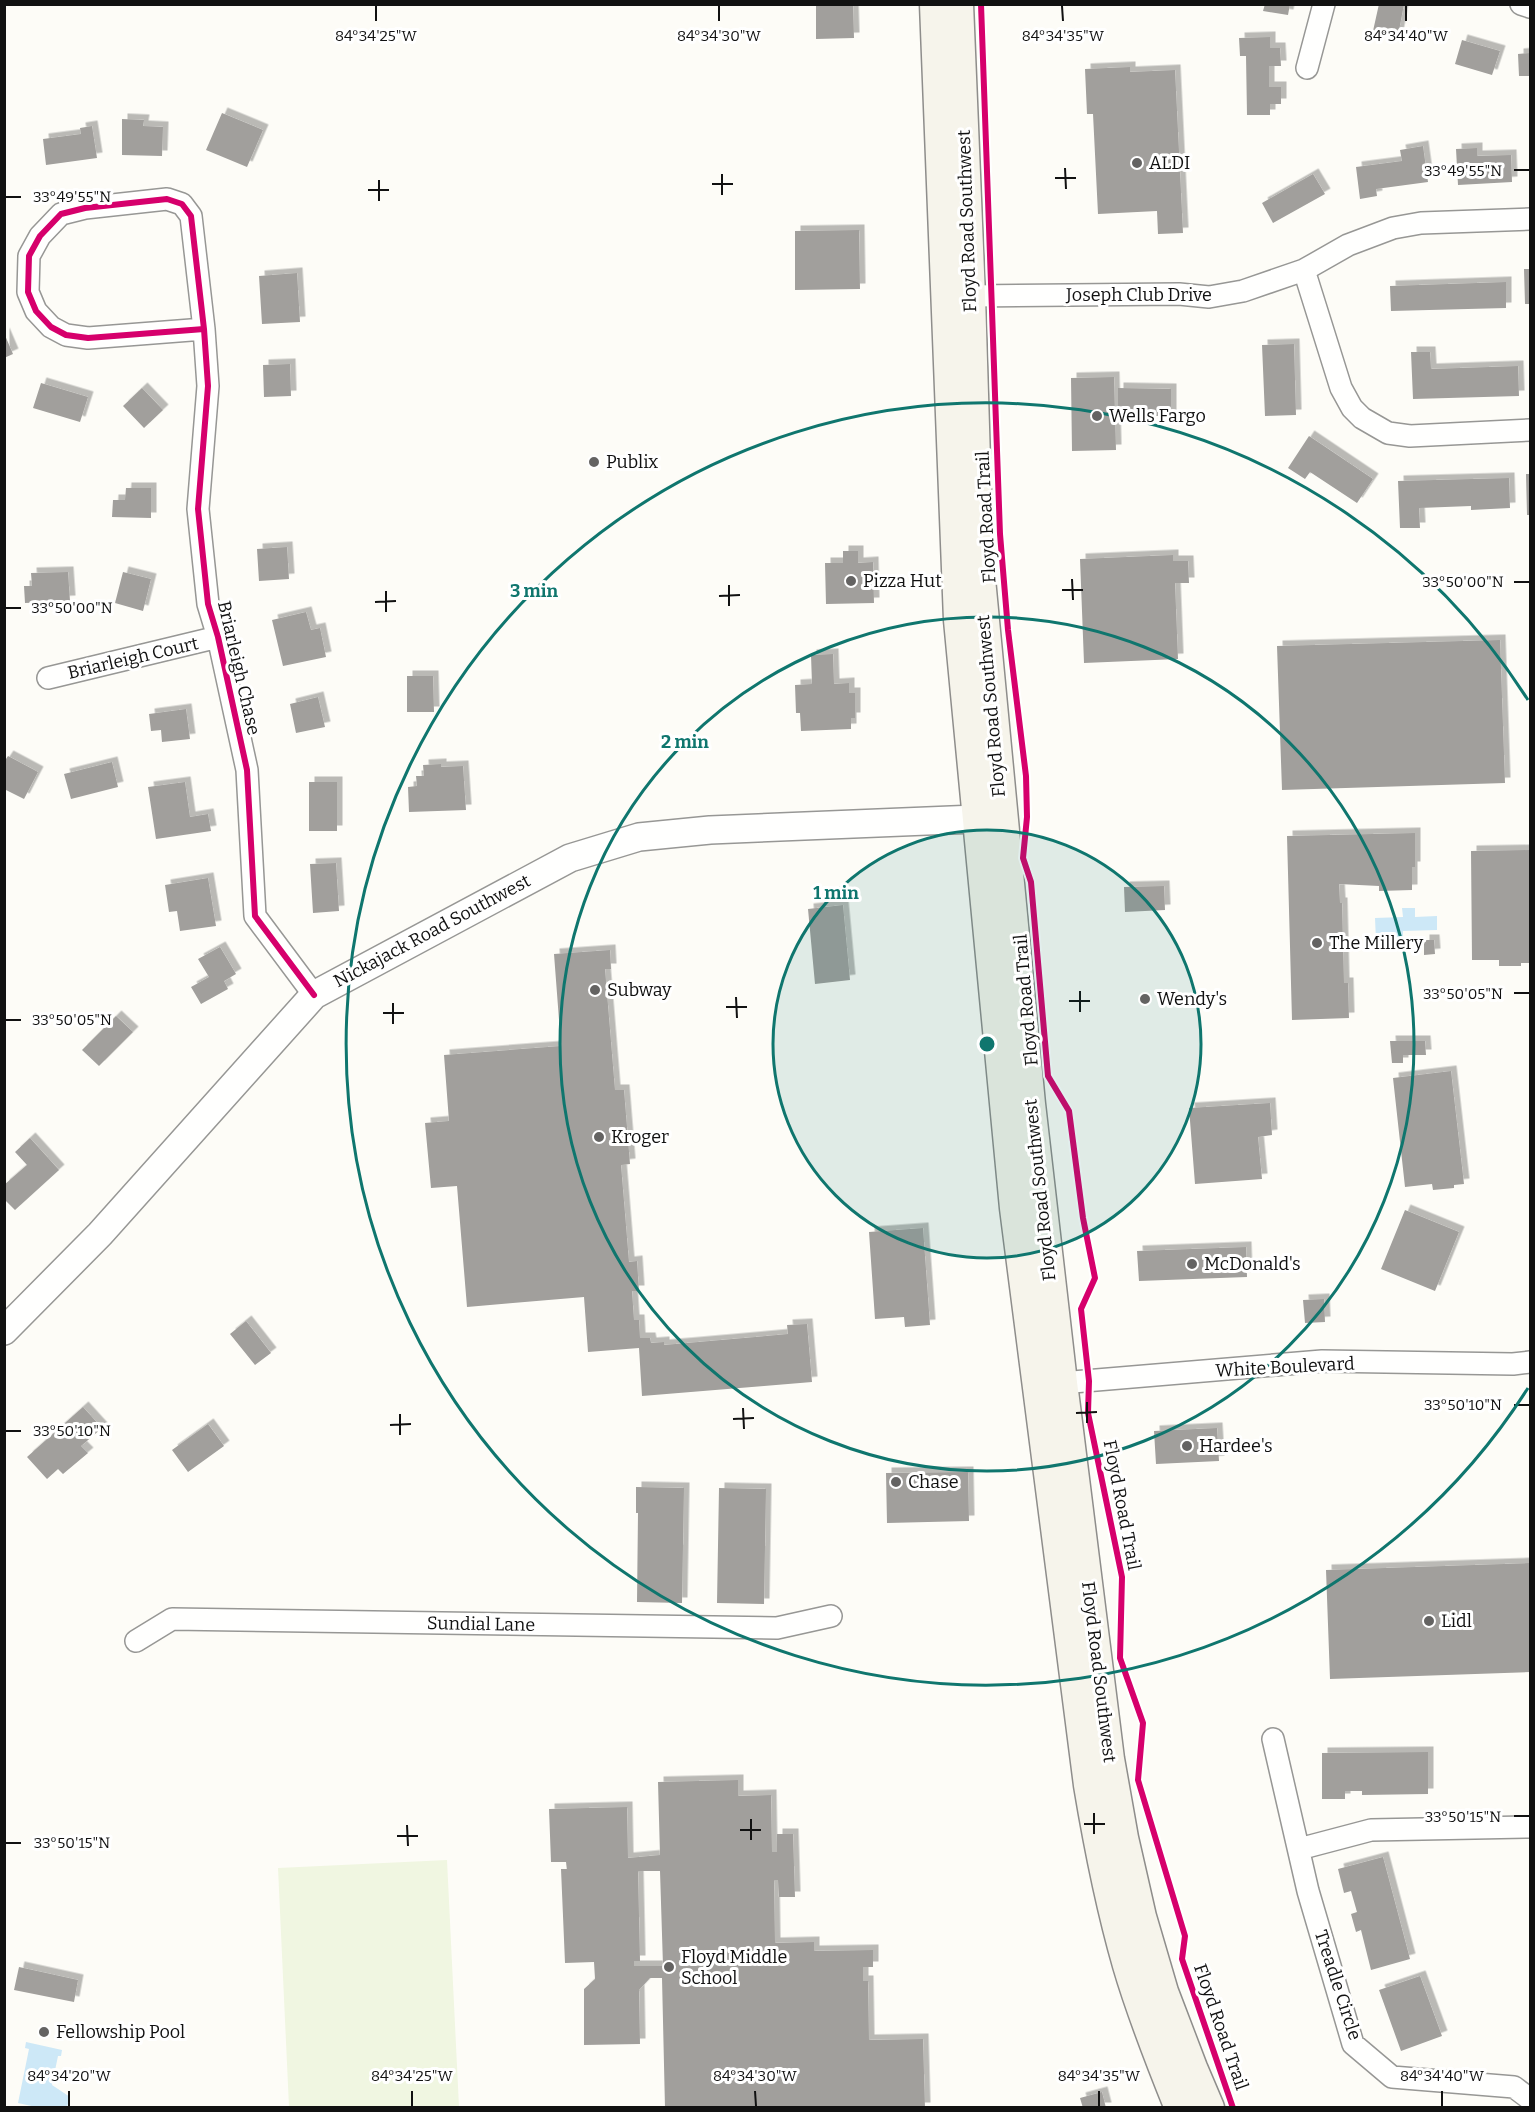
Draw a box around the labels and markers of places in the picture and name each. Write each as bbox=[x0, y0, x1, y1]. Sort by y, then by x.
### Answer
place label: ALDI bbox=[1149, 152, 1190, 174]
marker: ALDI bbox=[1130, 156, 1144, 170]
place label: Wells Fargo bbox=[1109, 405, 1206, 427]
marker: Wells Fargo bbox=[1090, 409, 1104, 423]
place label: Publix bbox=[606, 451, 658, 473]
marker: Publix bbox=[587, 455, 601, 469]
place label: Pizza Hut bbox=[863, 570, 942, 592]
marker: Pizza Hut bbox=[844, 574, 858, 588]
place label: The Millery bbox=[1329, 932, 1424, 954]
marker: The Millery bbox=[1310, 936, 1324, 950]
place label: Subway bbox=[607, 979, 672, 1001]
marker: Subway bbox=[588, 983, 602, 997]
place label: Wendy's bbox=[1157, 988, 1227, 1010]
marker: Wendy's bbox=[1138, 992, 1152, 1006]
centre of rings bbox=[977, 1034, 997, 1054]
place label: Kroger bbox=[611, 1126, 669, 1148]
marker: Kroger bbox=[592, 1130, 606, 1144]
place label: McDonald's bbox=[1204, 1253, 1301, 1275]
marker: McDonald's bbox=[1185, 1257, 1199, 1271]
place label: Hardee's bbox=[1199, 1435, 1273, 1457]
marker: Hardee's bbox=[1180, 1439, 1194, 1453]
place label: Chase bbox=[908, 1471, 959, 1493]
marker: Chase bbox=[889, 1475, 903, 1489]
place label: Lidl bbox=[1441, 1610, 1472, 1632]
marker: Lidl bbox=[1422, 1614, 1436, 1628]
place label: Floyd Middle School bbox=[681, 1946, 787, 1989]
marker: Floyd Middle School bbox=[662, 1960, 676, 1974]
place label: Fellowship Pool bbox=[56, 2021, 185, 2043]
marker: Fellowship Pool bbox=[37, 2025, 51, 2039]

